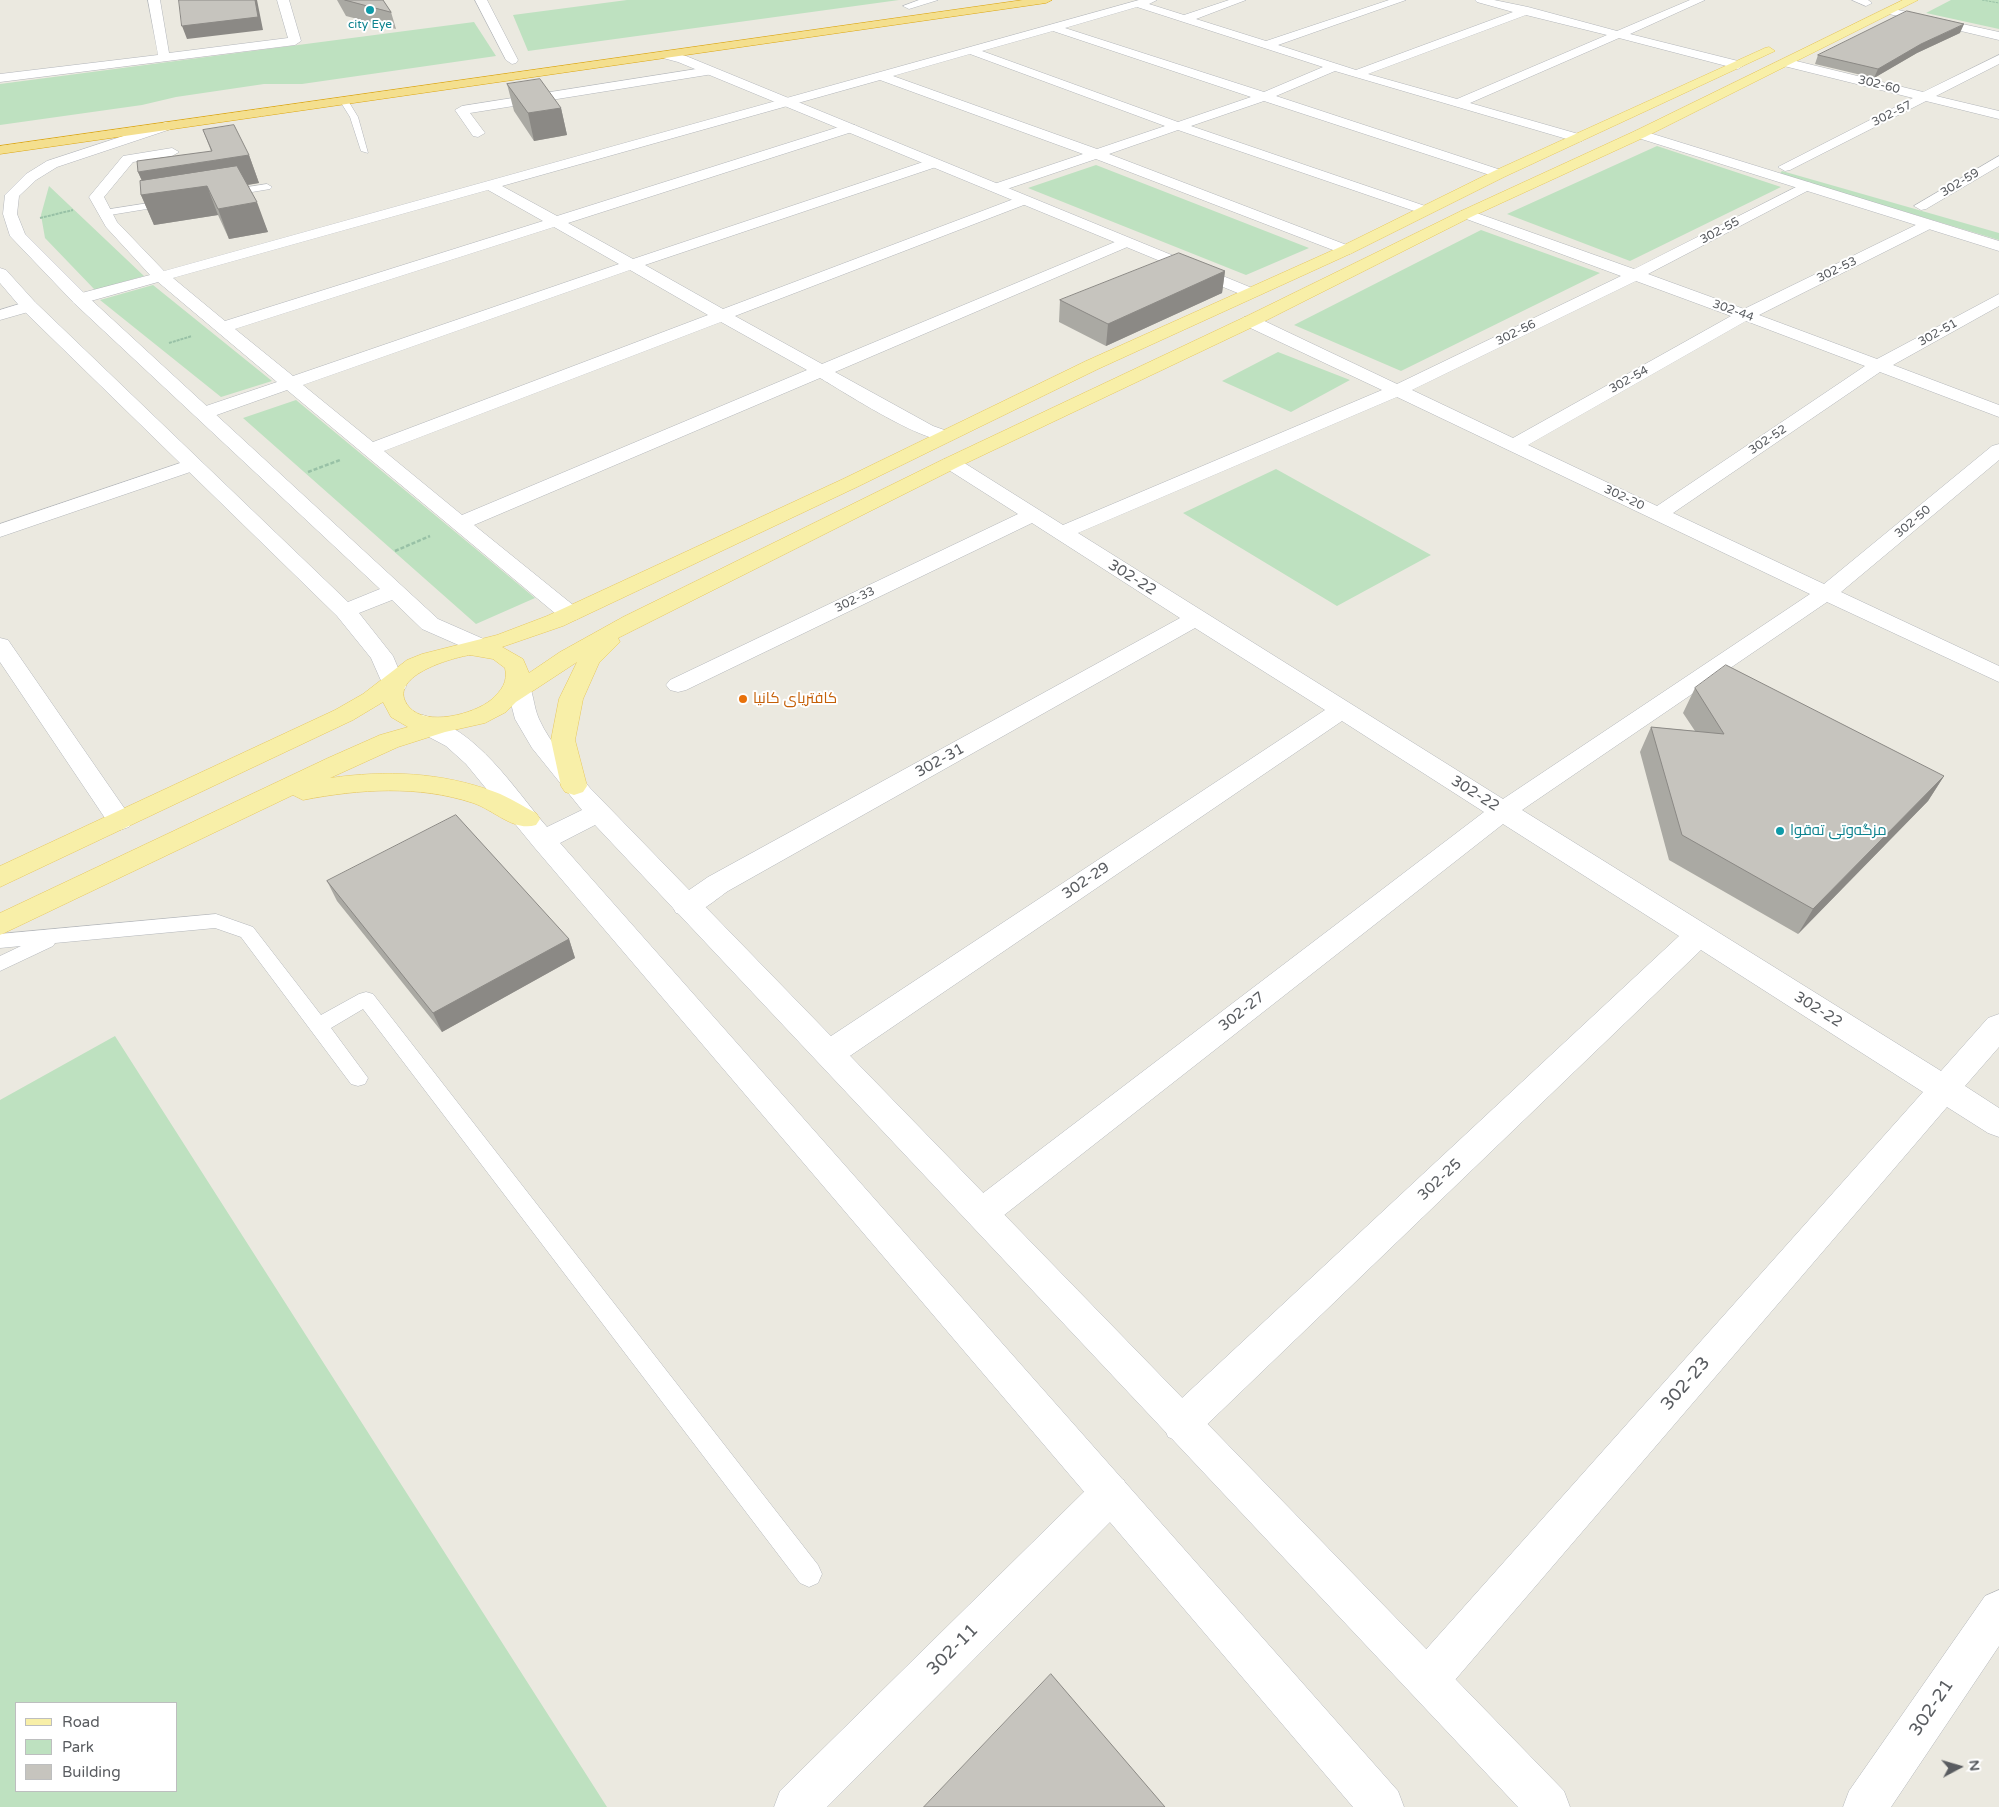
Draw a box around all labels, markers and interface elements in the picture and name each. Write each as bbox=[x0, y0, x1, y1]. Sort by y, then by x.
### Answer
marker: city Eye bbox=[364, 4, 376, 16]
place label: city Eye bbox=[348, 18, 392, 32]
street label: 302-60 bbox=[1857, 73, 1901, 97]
street label: 302-57 bbox=[1870, 98, 1914, 130]
street label: 302-59 bbox=[1938, 166, 1982, 200]
street label: 302-55 bbox=[1698, 215, 1742, 247]
street label: 302-53 bbox=[1815, 254, 1859, 286]
street label: 302-44 bbox=[1710, 297, 1756, 325]
street label: 302-51 bbox=[1916, 316, 1960, 350]
street label: 302-56 bbox=[1494, 317, 1538, 349]
street label: 302-54 bbox=[1607, 363, 1651, 397]
street label: 302-52 bbox=[1746, 422, 1790, 458]
street label: 302-20 bbox=[1602, 482, 1646, 514]
street label: 302-50 bbox=[1892, 503, 1934, 541]
street label: 302-22 bbox=[1105, 556, 1159, 600]
street label: 302-33 bbox=[833, 584, 877, 616]
place label: کافتریای کانیا bbox=[753, 690, 837, 708]
marker: کافتریای کانیا bbox=[737, 693, 749, 705]
street label: 302-31 bbox=[912, 740, 968, 782]
street label: 302-22 bbox=[1448, 772, 1502, 816]
place label: مزگه‌وتی ته‌قوا bbox=[1790, 822, 1887, 840]
marker: مزگه‌وتی ته‌قوا bbox=[1774, 825, 1786, 837]
street label: 302-29 bbox=[1059, 859, 1113, 903]
street label: 302-22 bbox=[1791, 988, 1845, 1032]
street label: 302-27 bbox=[1215, 989, 1269, 1035]
street label: 302-25 bbox=[1414, 1155, 1466, 1205]
street label: 302-23 bbox=[1657, 1353, 1715, 1415]
street label: 302-11 bbox=[923, 1620, 983, 1680]
street label: 302-21 bbox=[1905, 1675, 1959, 1741]
legend bbox=[15, 1702, 178, 1792]
text: Road bbox=[62, 1713, 100, 1731]
text: Park bbox=[62, 1738, 94, 1756]
north arrow bbox=[1934, 1742, 1984, 1792]
text: N bbox=[1965, 1759, 1983, 1772]
text: Building bbox=[62, 1763, 121, 1781]

